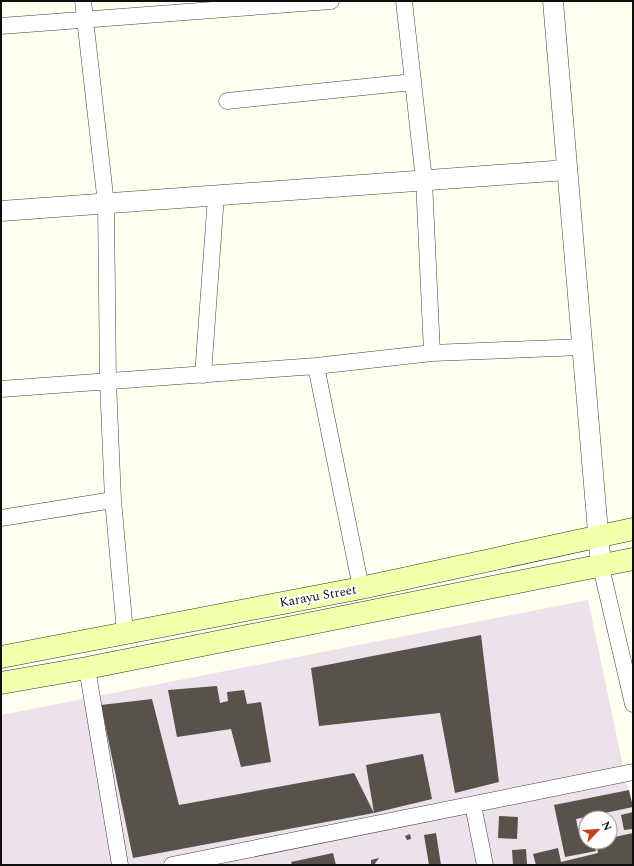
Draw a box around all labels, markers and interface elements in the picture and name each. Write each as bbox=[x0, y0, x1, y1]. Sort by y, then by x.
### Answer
street label: Karayu Street bbox=[278, 579, 358, 613]
north arrow bbox=[578, 810, 618, 850]
text: N bbox=[597, 818, 616, 834]

